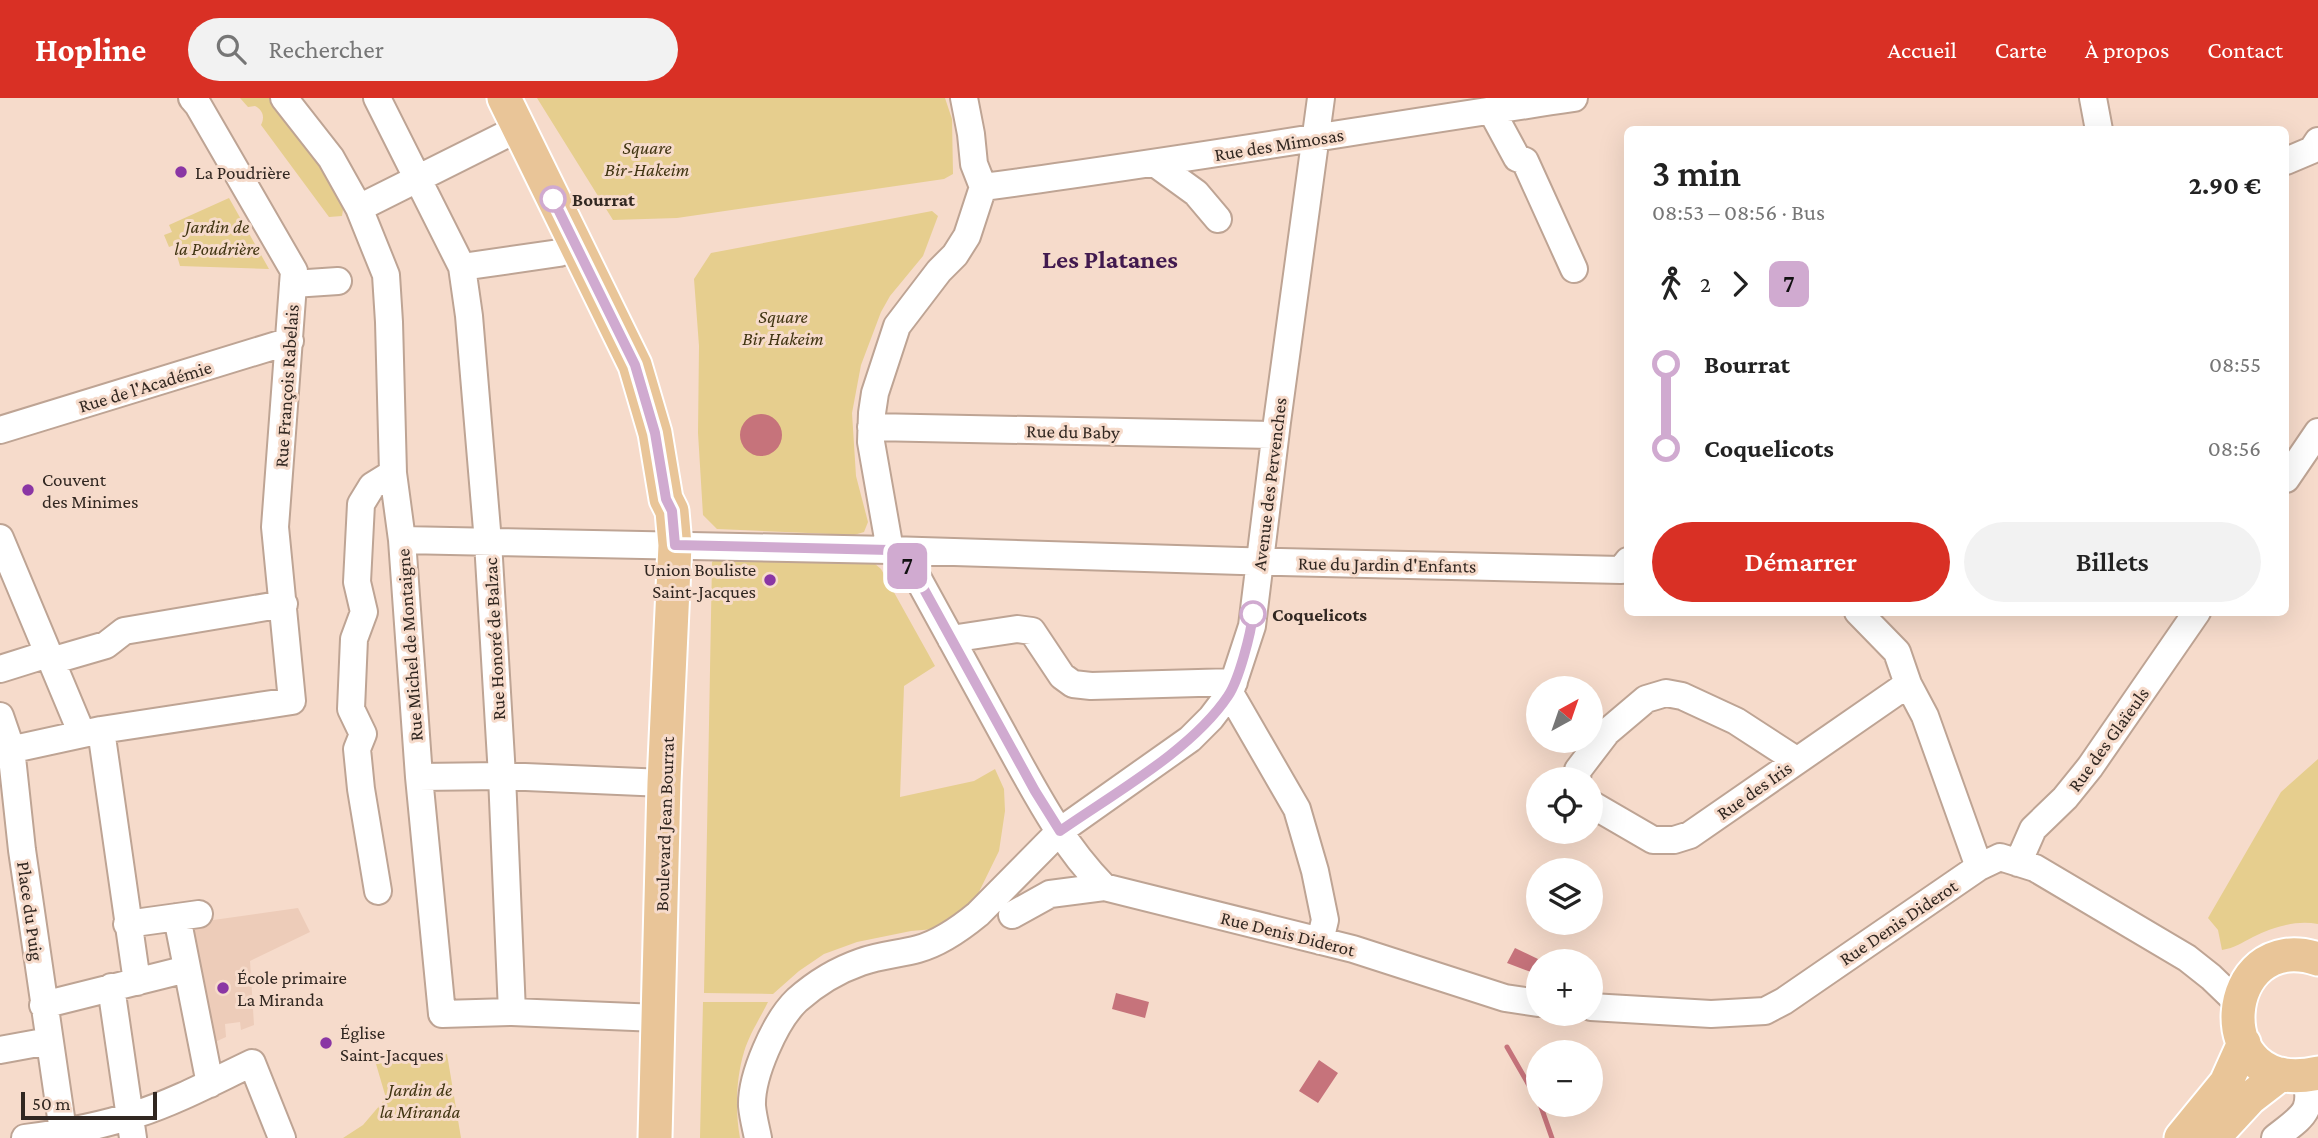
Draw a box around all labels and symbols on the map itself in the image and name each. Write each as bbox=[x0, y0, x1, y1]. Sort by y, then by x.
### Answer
street label: Rue des Mimosas bbox=[1213, 124, 1345, 165]
park label: Square Bir-Hakeim bbox=[605, 137, 690, 180]
place label: La Poudrière bbox=[195, 162, 290, 183]
marker: La Poudrière bbox=[173, 164, 189, 180]
marker: Bourrat bbox=[540, 186, 566, 212]
place label: Bourrat bbox=[572, 189, 635, 210]
park label: Jardin de la Poudrière bbox=[174, 216, 260, 259]
district label: Les Platanes bbox=[1042, 245, 1178, 274]
street label: Rue François Rabelais bbox=[270, 304, 303, 468]
park label: Square Bir Hakeim bbox=[742, 306, 824, 349]
street label: Rue de l'Académie bbox=[76, 356, 214, 417]
street label: Avenue des Pervenches bbox=[1248, 396, 1291, 572]
street label: Rue du Baby bbox=[1026, 420, 1120, 443]
place label: Couvent des Minimes bbox=[42, 469, 138, 512]
marker: Couvent des Minimes bbox=[20, 482, 36, 498]
line badge: 7 bbox=[884, 543, 930, 589]
street label: Rue Michel de Montaigne bbox=[392, 548, 427, 742]
street label: Rue du Jardin d'Enfants bbox=[1298, 552, 1476, 577]
street label: Rue Honoré de Balzac bbox=[480, 557, 509, 721]
place label: Union Bouliste Saint-Jacques bbox=[643, 559, 756, 602]
marker: Union Bouliste Saint-Jacques bbox=[762, 572, 778, 588]
marker: Coquelicots bbox=[1240, 601, 1266, 627]
place label: Coquelicots bbox=[1272, 604, 1367, 625]
north arrow bbox=[1526, 676, 1603, 752]
street label: Rue des Glaïeuls bbox=[2064, 683, 2153, 795]
street label: Boulevard Jean Bourrat bbox=[651, 735, 678, 912]
street label: Rue des Iris bbox=[1713, 757, 1796, 824]
street label: Place du Puig bbox=[13, 860, 48, 962]
street label: Rue Denis Diderot bbox=[1835, 875, 1962, 970]
street label: Rue Denis Diderot bbox=[1219, 907, 1358, 960]
place label: École primaire La Miranda bbox=[237, 967, 347, 1010]
marker: École primaire La Miranda bbox=[215, 980, 231, 996]
place label: Église Saint-Jacques bbox=[340, 1022, 444, 1065]
marker: Église Saint-Jacques bbox=[318, 1035, 334, 1051]
park label: Jardin de la Miranda bbox=[380, 1079, 460, 1122]
scale bar bbox=[21, 1089, 158, 1121]

